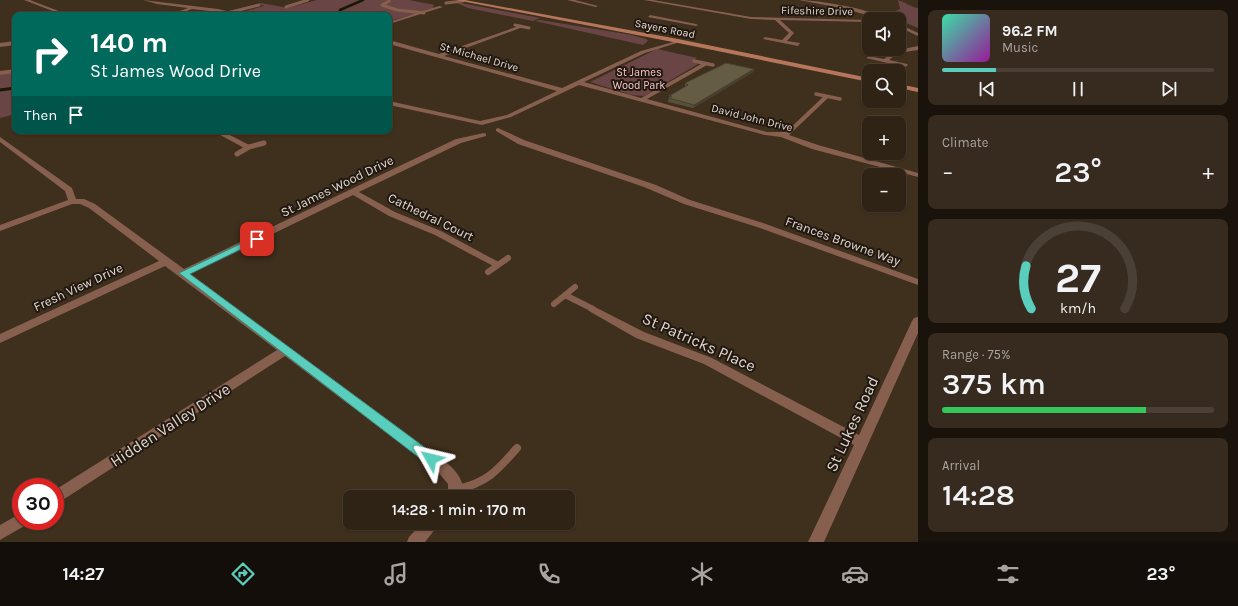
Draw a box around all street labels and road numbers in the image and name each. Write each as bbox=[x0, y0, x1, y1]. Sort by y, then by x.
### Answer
street label: Fifeshire Drive bbox=[781, 4, 853, 18]
street label: Sayers Road bbox=[634, 17, 696, 41]
street label: St Michael Drive bbox=[438, 40, 520, 75]
street label: David John Drive bbox=[710, 102, 794, 134]
street label: St James Wood Drive bbox=[278, 152, 396, 220]
street label: Cathedral Court bbox=[386, 190, 476, 244]
street label: Frances Browne Way bbox=[784, 213, 902, 269]
street label: Fresh View Drive bbox=[31, 260, 125, 314]
street label: St Patricks Place bbox=[639, 309, 759, 375]
street label: St Lukes Road bbox=[822, 373, 882, 475]
street label: Hidden Valley Drive bbox=[106, 379, 234, 471]

